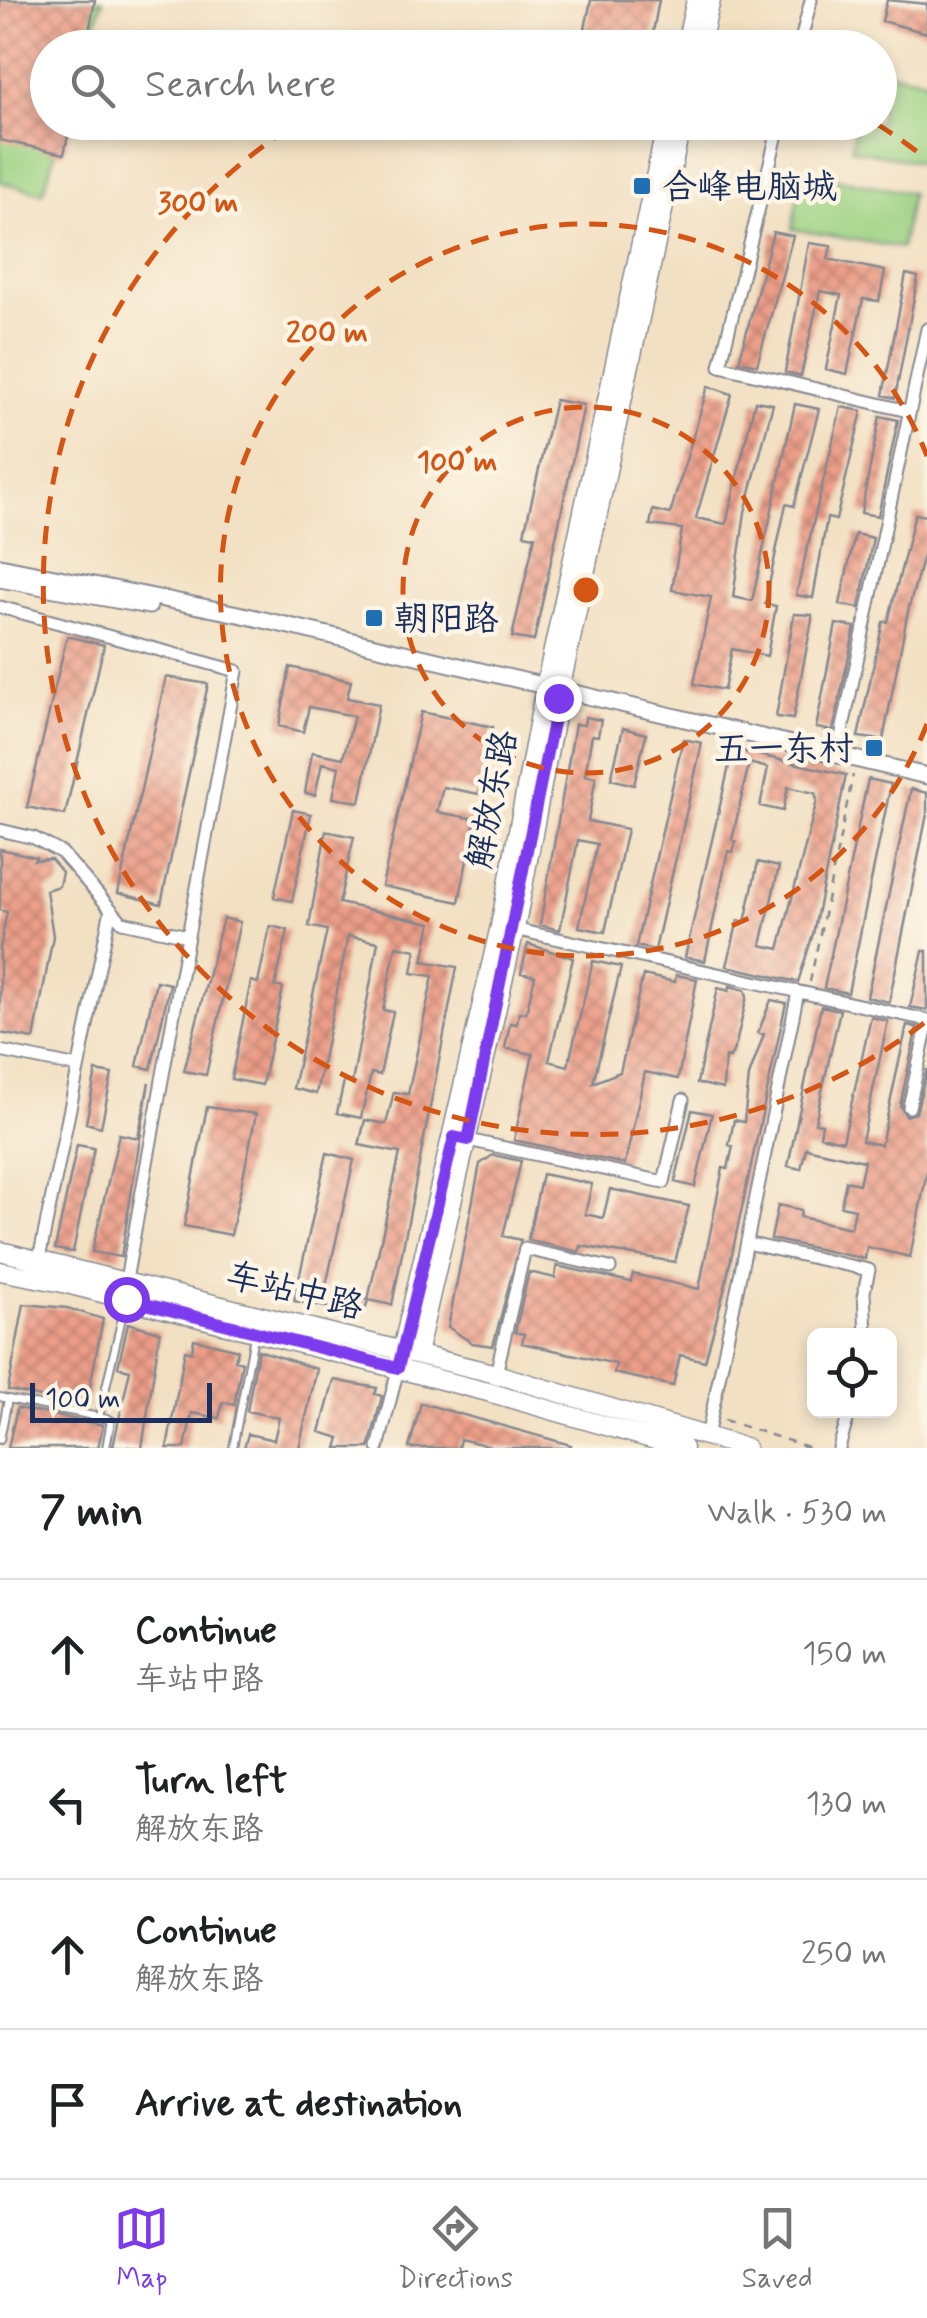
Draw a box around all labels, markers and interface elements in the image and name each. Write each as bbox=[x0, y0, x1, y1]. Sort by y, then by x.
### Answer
search box bbox=[30, 30, 897, 140]
icon: search bbox=[65, 58, 120, 113]
text: Search here bbox=[145, 61, 336, 110]
place label: 合峰电脑城 bbox=[662, 165, 837, 211]
marker: 合峰电脑城 bbox=[631, 175, 653, 197]
text: 300 m bbox=[158, 184, 238, 223]
text: 200 m bbox=[286, 314, 368, 353]
text: 100 m bbox=[417, 443, 497, 482]
centre of rings bbox=[568, 572, 604, 608]
place label: 朝阳路 bbox=[394, 597, 499, 643]
marker: 朝阳路 bbox=[363, 607, 385, 629]
route end bbox=[536, 676, 582, 722]
street label: 解放东路 bbox=[457, 726, 529, 872]
place label: 五一东村 bbox=[714, 727, 854, 773]
marker: 五一东村 bbox=[863, 737, 885, 759]
street label: 车站中路 bbox=[221, 1253, 368, 1331]
route start bbox=[104, 1277, 150, 1323]
map controls bbox=[807, 1328, 897, 1418]
button: locate bbox=[807, 1328, 897, 1418]
scale bar bbox=[30, 1378, 212, 1422]
text: 100 m bbox=[45, 1382, 120, 1419]
text: 7 min bbox=[40, 1486, 143, 1541]
text: Walk · 530 m bbox=[707, 1492, 887, 1534]
text: Continue bbox=[135, 1607, 277, 1656]
icon: ahead bbox=[40, 1627, 95, 1682]
text: 150 m bbox=[802, 1633, 887, 1675]
text: 车站中路 bbox=[135, 1659, 263, 1701]
text: Turn left bbox=[135, 1757, 287, 1806]
icon: left bbox=[40, 1777, 95, 1832]
text: 130 m bbox=[806, 1783, 887, 1825]
text: 解放东路 bbox=[135, 1809, 263, 1851]
text: Continue bbox=[135, 1907, 277, 1956]
icon: ahead bbox=[40, 1927, 95, 1982]
text: 250 m bbox=[801, 1933, 887, 1975]
text: 解放东路 bbox=[135, 1959, 263, 2001]
icon: arrive bbox=[40, 2077, 95, 2132]
text: Arrive at destination bbox=[135, 2080, 462, 2129]
tab: Map bbox=[114, 2201, 169, 2298]
tab: Directions bbox=[398, 2201, 513, 2298]
tab: Saved bbox=[742, 2201, 813, 2298]

